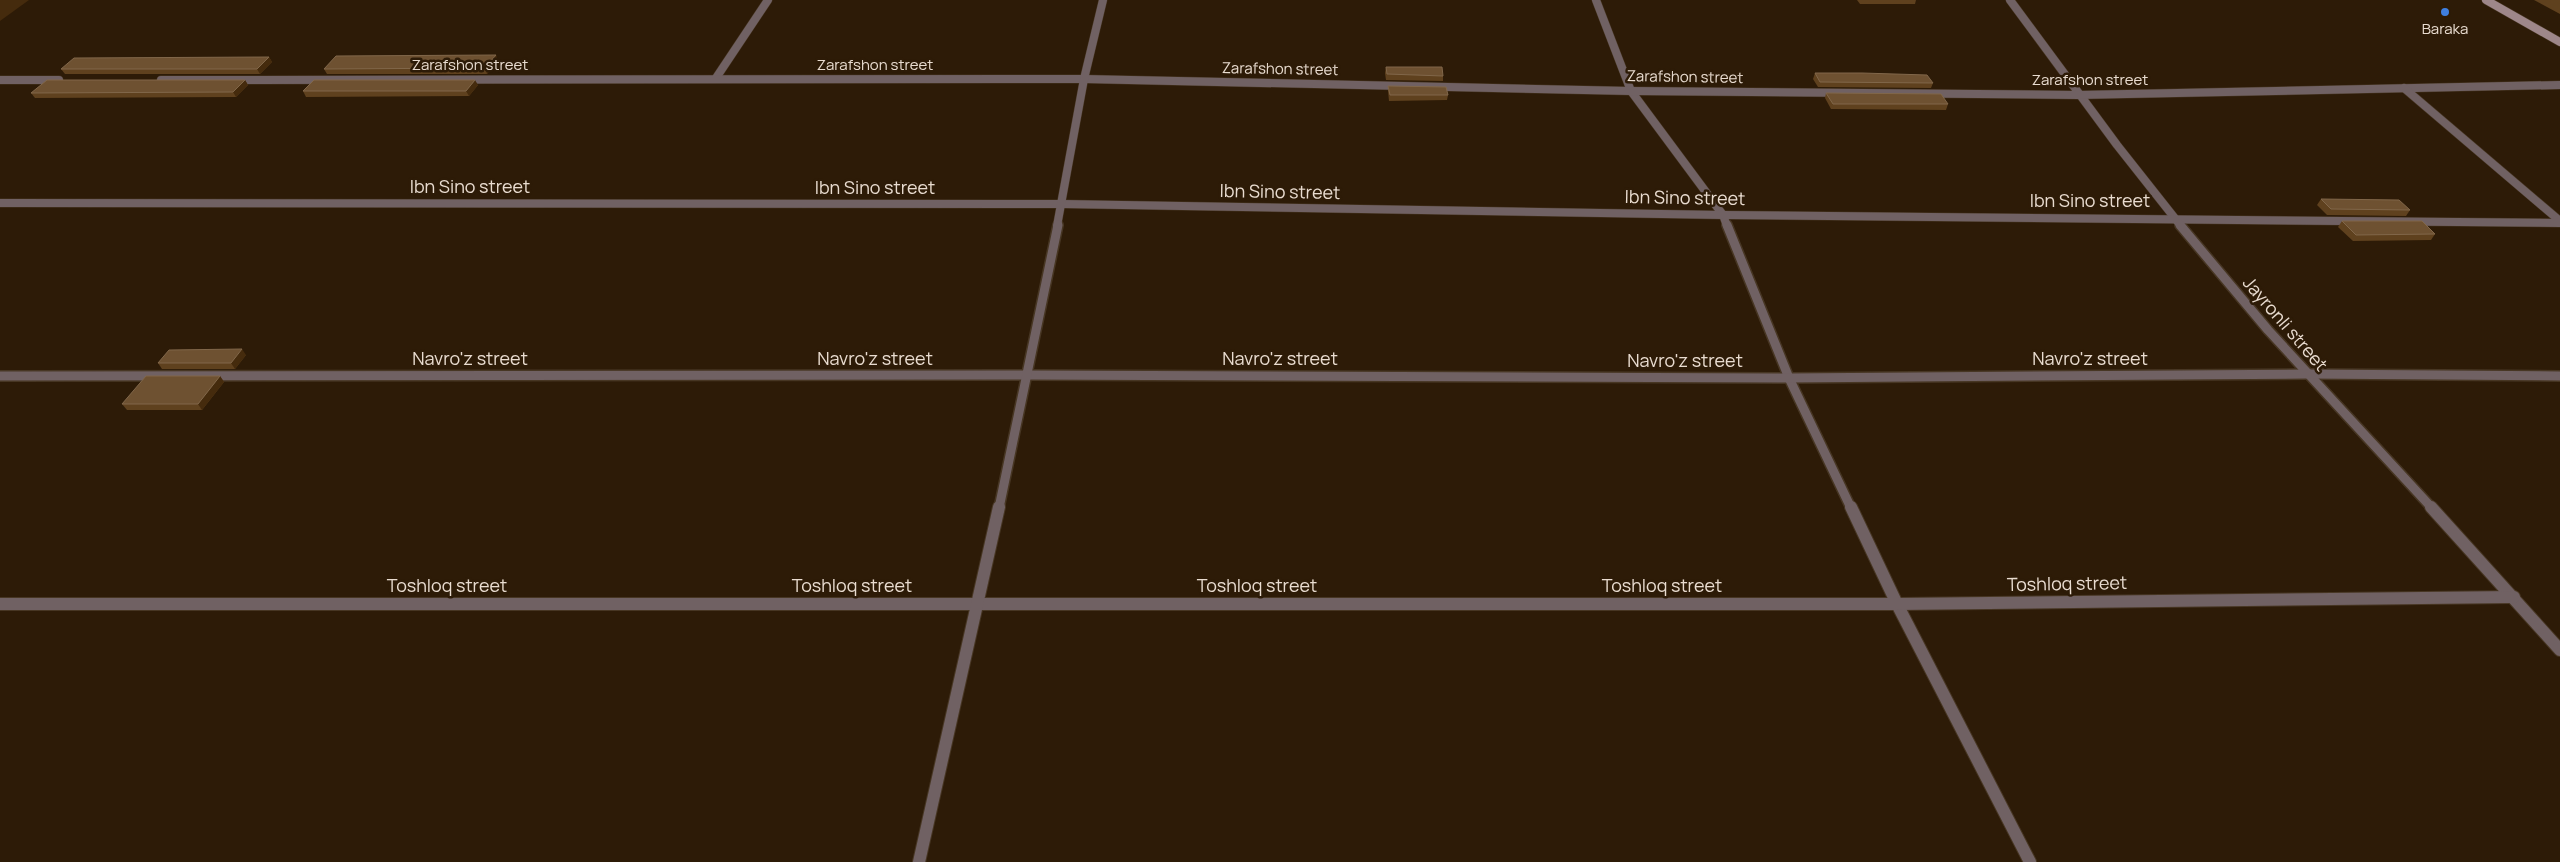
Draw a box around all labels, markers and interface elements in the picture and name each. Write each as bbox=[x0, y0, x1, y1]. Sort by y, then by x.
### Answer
marker: Baraka bbox=[2439, 6, 2451, 18]
place label: Baraka bbox=[2422, 18, 2468, 39]
street label: Zarafshon street bbox=[412, 54, 528, 75]
street label: Zarafshon street bbox=[817, 54, 933, 75]
street label: Zarafshon street bbox=[1222, 57, 1338, 80]
street label: Zarafshon street bbox=[1627, 65, 1743, 88]
street label: Zarafshon street bbox=[2032, 69, 2148, 90]
street label: Ibn Sino street bbox=[410, 174, 530, 198]
street label: Ibn Sino street bbox=[815, 175, 935, 199]
street label: Ibn Sino street bbox=[1220, 178, 1340, 204]
street label: Ibn Sino street bbox=[1625, 184, 1745, 210]
street label: Ibn Sino street bbox=[2030, 188, 2150, 212]
street label: Jayronli street bbox=[2238, 271, 2334, 376]
street label: Navro'z street bbox=[412, 346, 528, 370]
street label: Navro'z street bbox=[817, 346, 933, 370]
street label: Navro'z street bbox=[1222, 346, 1338, 370]
street label: Navro'z street bbox=[2032, 346, 2148, 370]
street label: Navro'z street bbox=[1627, 348, 1743, 372]
street label: Toshloq street bbox=[2007, 570, 2127, 596]
street label: Toshloq street bbox=[387, 573, 507, 597]
street label: Toshloq street bbox=[792, 573, 912, 597]
street label: Toshloq street bbox=[1197, 573, 1317, 597]
street label: Toshloq street bbox=[1602, 573, 1722, 597]

